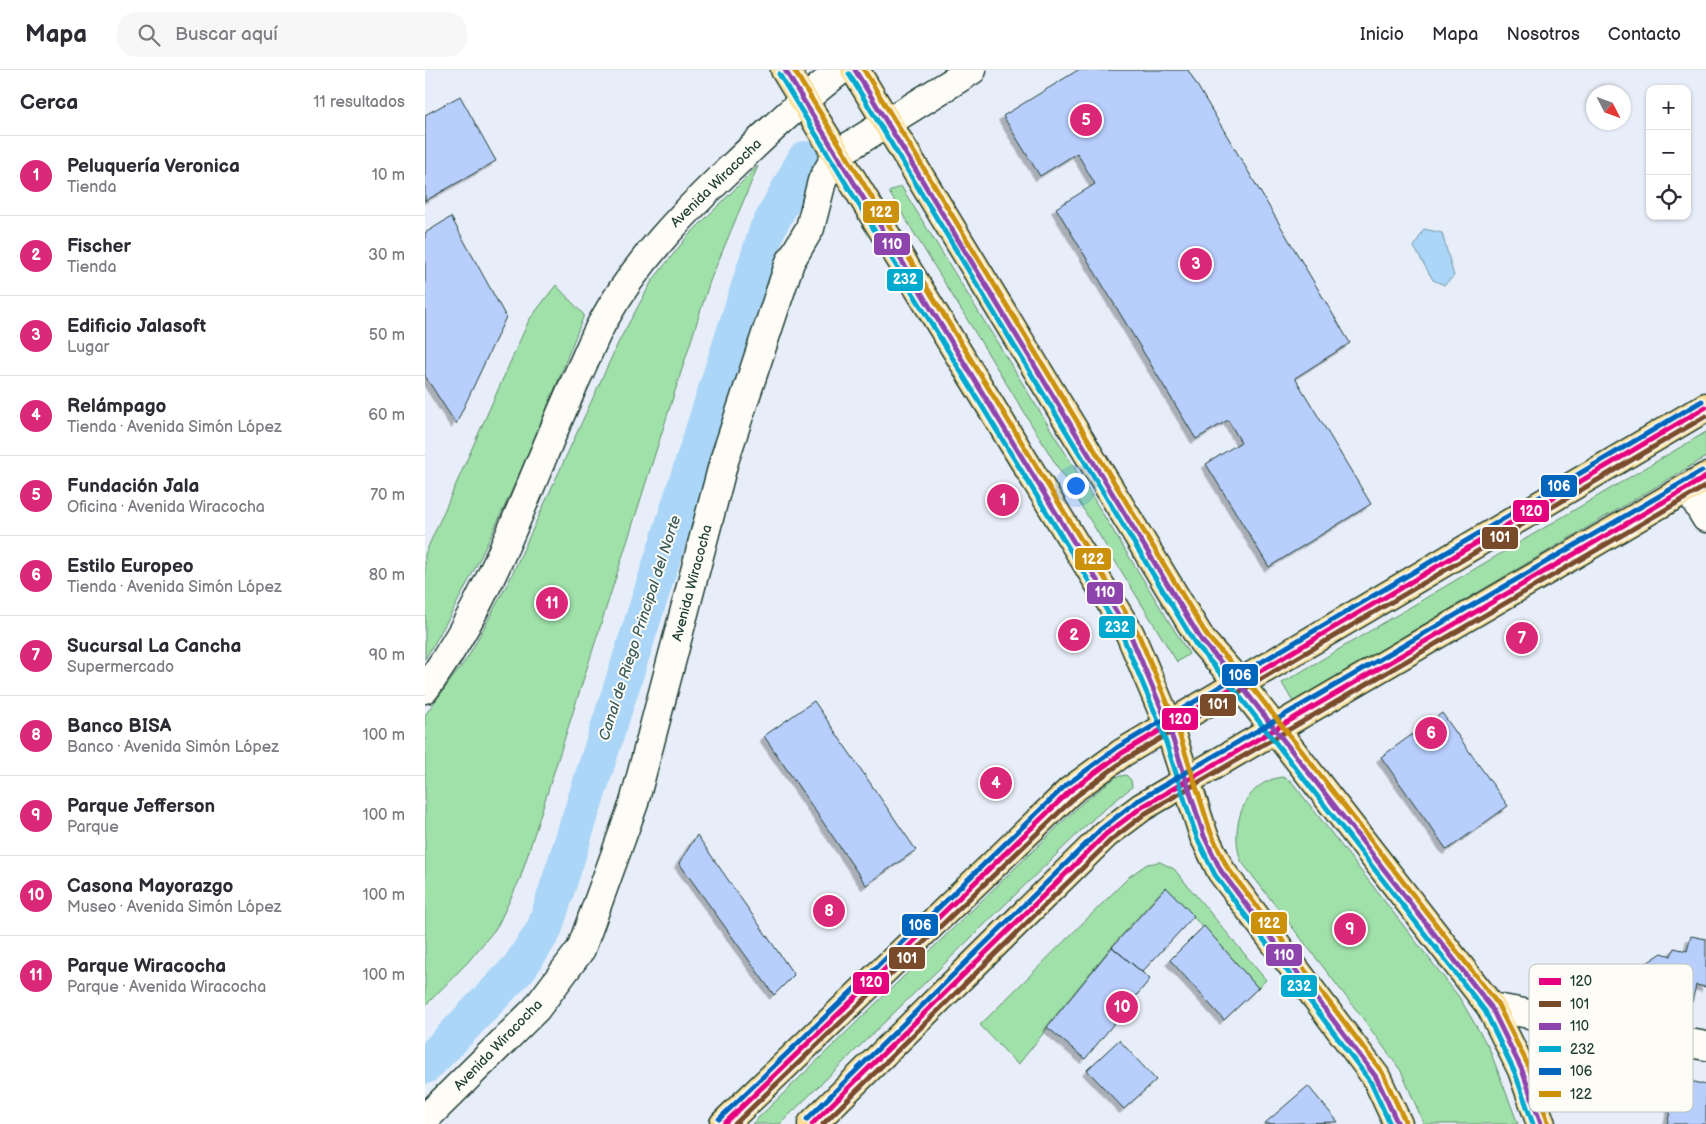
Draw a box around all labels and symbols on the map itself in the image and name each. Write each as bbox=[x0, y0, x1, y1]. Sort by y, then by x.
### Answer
north arrow bbox=[1586, 85, 1631, 130]
pin: 5 bbox=[1070, 101, 1102, 139]
street label: Avenida Wiracocha bbox=[667, 135, 765, 231]
line badge: 122 bbox=[862, 200, 900, 224]
text: 122 bbox=[870, 204, 893, 221]
line badge: 110 bbox=[873, 232, 911, 256]
text: 110 bbox=[882, 236, 903, 253]
pin: 3 bbox=[1180, 245, 1212, 283]
line badge: 232 bbox=[886, 268, 924, 292]
text: 232 bbox=[893, 271, 918, 288]
your location bbox=[1063, 473, 1089, 499]
line badge: 106 bbox=[1540, 474, 1578, 498]
text: 106 bbox=[1547, 478, 1571, 495]
pin: 1 bbox=[987, 481, 1019, 519]
line badge: 120 bbox=[1512, 499, 1550, 523]
text: 120 bbox=[1520, 503, 1543, 520]
water label: Canal de Riego Principal del Norte bbox=[595, 513, 686, 743]
street label: Avenida Wiracocha bbox=[668, 523, 716, 643]
line badge: 101 bbox=[1481, 526, 1519, 550]
text: 101 bbox=[1490, 529, 1510, 546]
line badge: 122 bbox=[1074, 547, 1112, 571]
text: 122 bbox=[1082, 551, 1105, 568]
line badge: 110 bbox=[1086, 581, 1124, 605]
pin: 11 bbox=[536, 584, 568, 622]
text: 110 bbox=[1095, 584, 1116, 601]
line badge: 232 bbox=[1098, 615, 1136, 639]
pin: 2 bbox=[1058, 616, 1090, 654]
text: 232 bbox=[1105, 619, 1130, 636]
pin: 7 bbox=[1506, 619, 1538, 657]
line badge: 106 bbox=[1221, 663, 1259, 687]
text: 106 bbox=[1228, 667, 1252, 684]
line badge: 101 bbox=[1199, 693, 1237, 717]
text: 101 bbox=[1208, 696, 1228, 713]
line badge: 120 bbox=[1161, 707, 1199, 731]
text: 120 bbox=[1169, 711, 1192, 728]
pin: 6 bbox=[1415, 714, 1447, 752]
pin: 4 bbox=[980, 764, 1012, 802]
pin: 8 bbox=[813, 892, 845, 930]
pin: 9 bbox=[1334, 910, 1366, 948]
line badge: 122 bbox=[1250, 911, 1288, 935]
line badge: 106 bbox=[901, 913, 939, 937]
text: 122 bbox=[1258, 915, 1281, 932]
text: 106 bbox=[908, 917, 932, 934]
line badge: 110 bbox=[1265, 943, 1303, 967]
line badge: 101 bbox=[888, 946, 926, 970]
text: 110 bbox=[1274, 947, 1295, 964]
text: 101 bbox=[897, 950, 917, 967]
legend bbox=[1529, 964, 1693, 1112]
line badge: 120 bbox=[852, 971, 890, 995]
text: 120 bbox=[1570, 973, 1592, 990]
text: 120 bbox=[860, 974, 883, 991]
line badge: 232 bbox=[1280, 974, 1318, 998]
text: 232 bbox=[1287, 978, 1312, 995]
pin: 10 bbox=[1106, 988, 1138, 1026]
street label: Avenida Wiracocha bbox=[450, 996, 546, 1094]
text: 101 bbox=[1570, 996, 1589, 1013]
text: 110 bbox=[1570, 1018, 1589, 1035]
text: 232 bbox=[1570, 1041, 1596, 1058]
text: 106 bbox=[1570, 1063, 1593, 1080]
text: 122 bbox=[1570, 1086, 1593, 1103]

